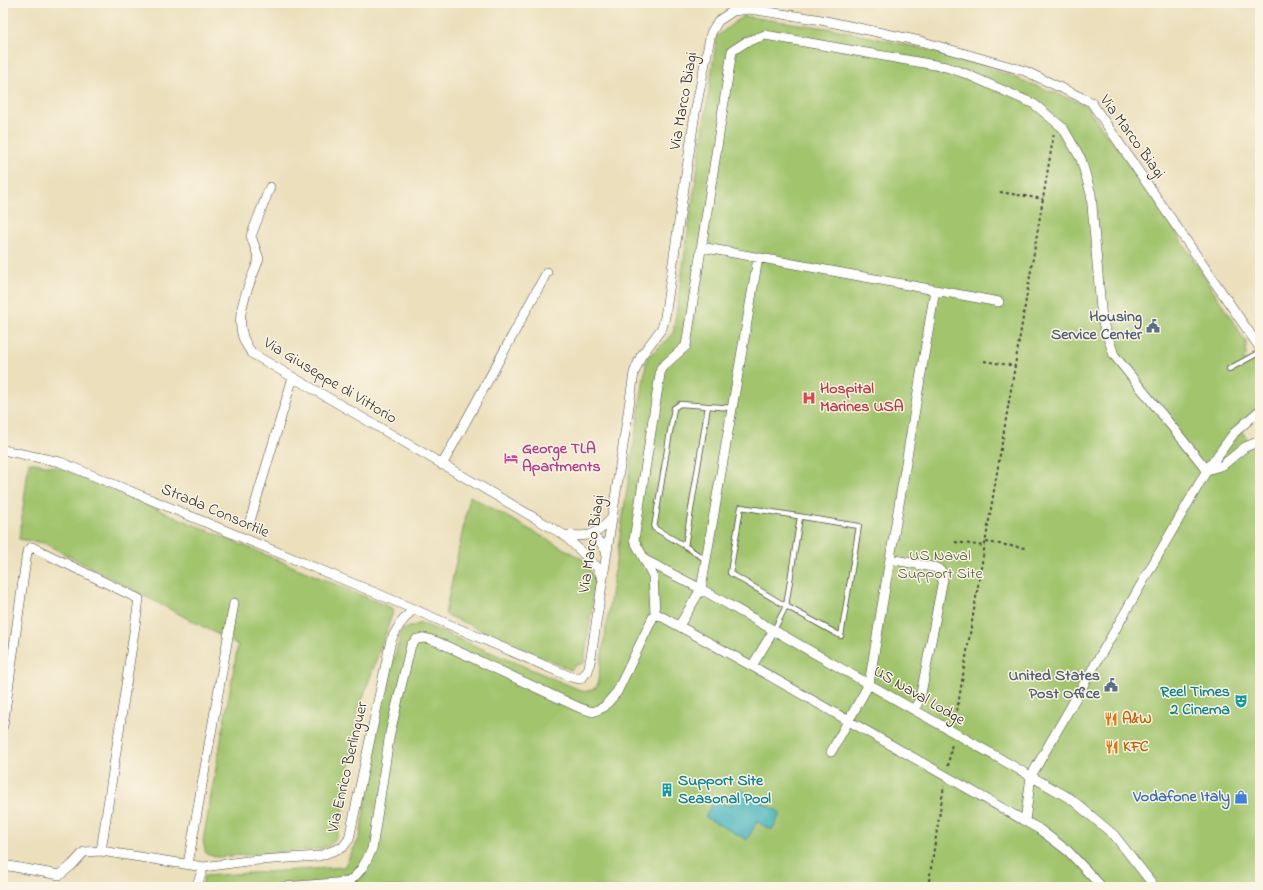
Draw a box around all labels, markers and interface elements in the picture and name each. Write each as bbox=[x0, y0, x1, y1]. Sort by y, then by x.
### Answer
street label: Via Marco Biagi bbox=[663, 50, 704, 153]
street label: Via Marco Biagi bbox=[1093, 89, 1171, 184]
place label: Housing Service Center bbox=[1051, 305, 1143, 347]
public building icon: Housing Service Center bbox=[1145, 318, 1161, 334]
street label: Via Giuseppe di Vittorio bbox=[258, 331, 401, 430]
place label: Hospital Marines USA bbox=[820, 377, 904, 419]
hospital icon: Hospital Marines USA bbox=[801, 390, 817, 406]
place label: George TLA Apartments bbox=[522, 437, 601, 479]
hotel icon: George TLA Apartments bbox=[503, 450, 519, 466]
street label: Strada Consortile bbox=[157, 477, 274, 545]
street label: Via Marco Biagi bbox=[572, 493, 612, 596]
park label: US Naval Support Site bbox=[897, 544, 983, 586]
street label: US Naval Lodge bbox=[868, 660, 970, 733]
place label: United States Post Office bbox=[1009, 664, 1101, 706]
public building icon: United States Post Office bbox=[1103, 677, 1119, 693]
place label: Reel Times 2 Cinema bbox=[1159, 680, 1230, 722]
theatre icon: Reel Times 2 Cinema bbox=[1233, 693, 1249, 709]
street label: Via Enrico Berlinguer bbox=[321, 699, 375, 836]
place label: A&W bbox=[1122, 707, 1152, 731]
restaurant icon: A&W bbox=[1103, 711, 1119, 727]
place label: KFC bbox=[1123, 735, 1149, 759]
restaurant icon: KFC bbox=[1104, 739, 1120, 755]
place label: Support Site Seasonal Pool bbox=[678, 769, 771, 811]
building icon: Support Site Seasonal Pool bbox=[659, 782, 675, 798]
place label: Vodafone Italy bbox=[1132, 785, 1230, 810]
shop icon: Vodafone Italy bbox=[1233, 789, 1249, 805]

